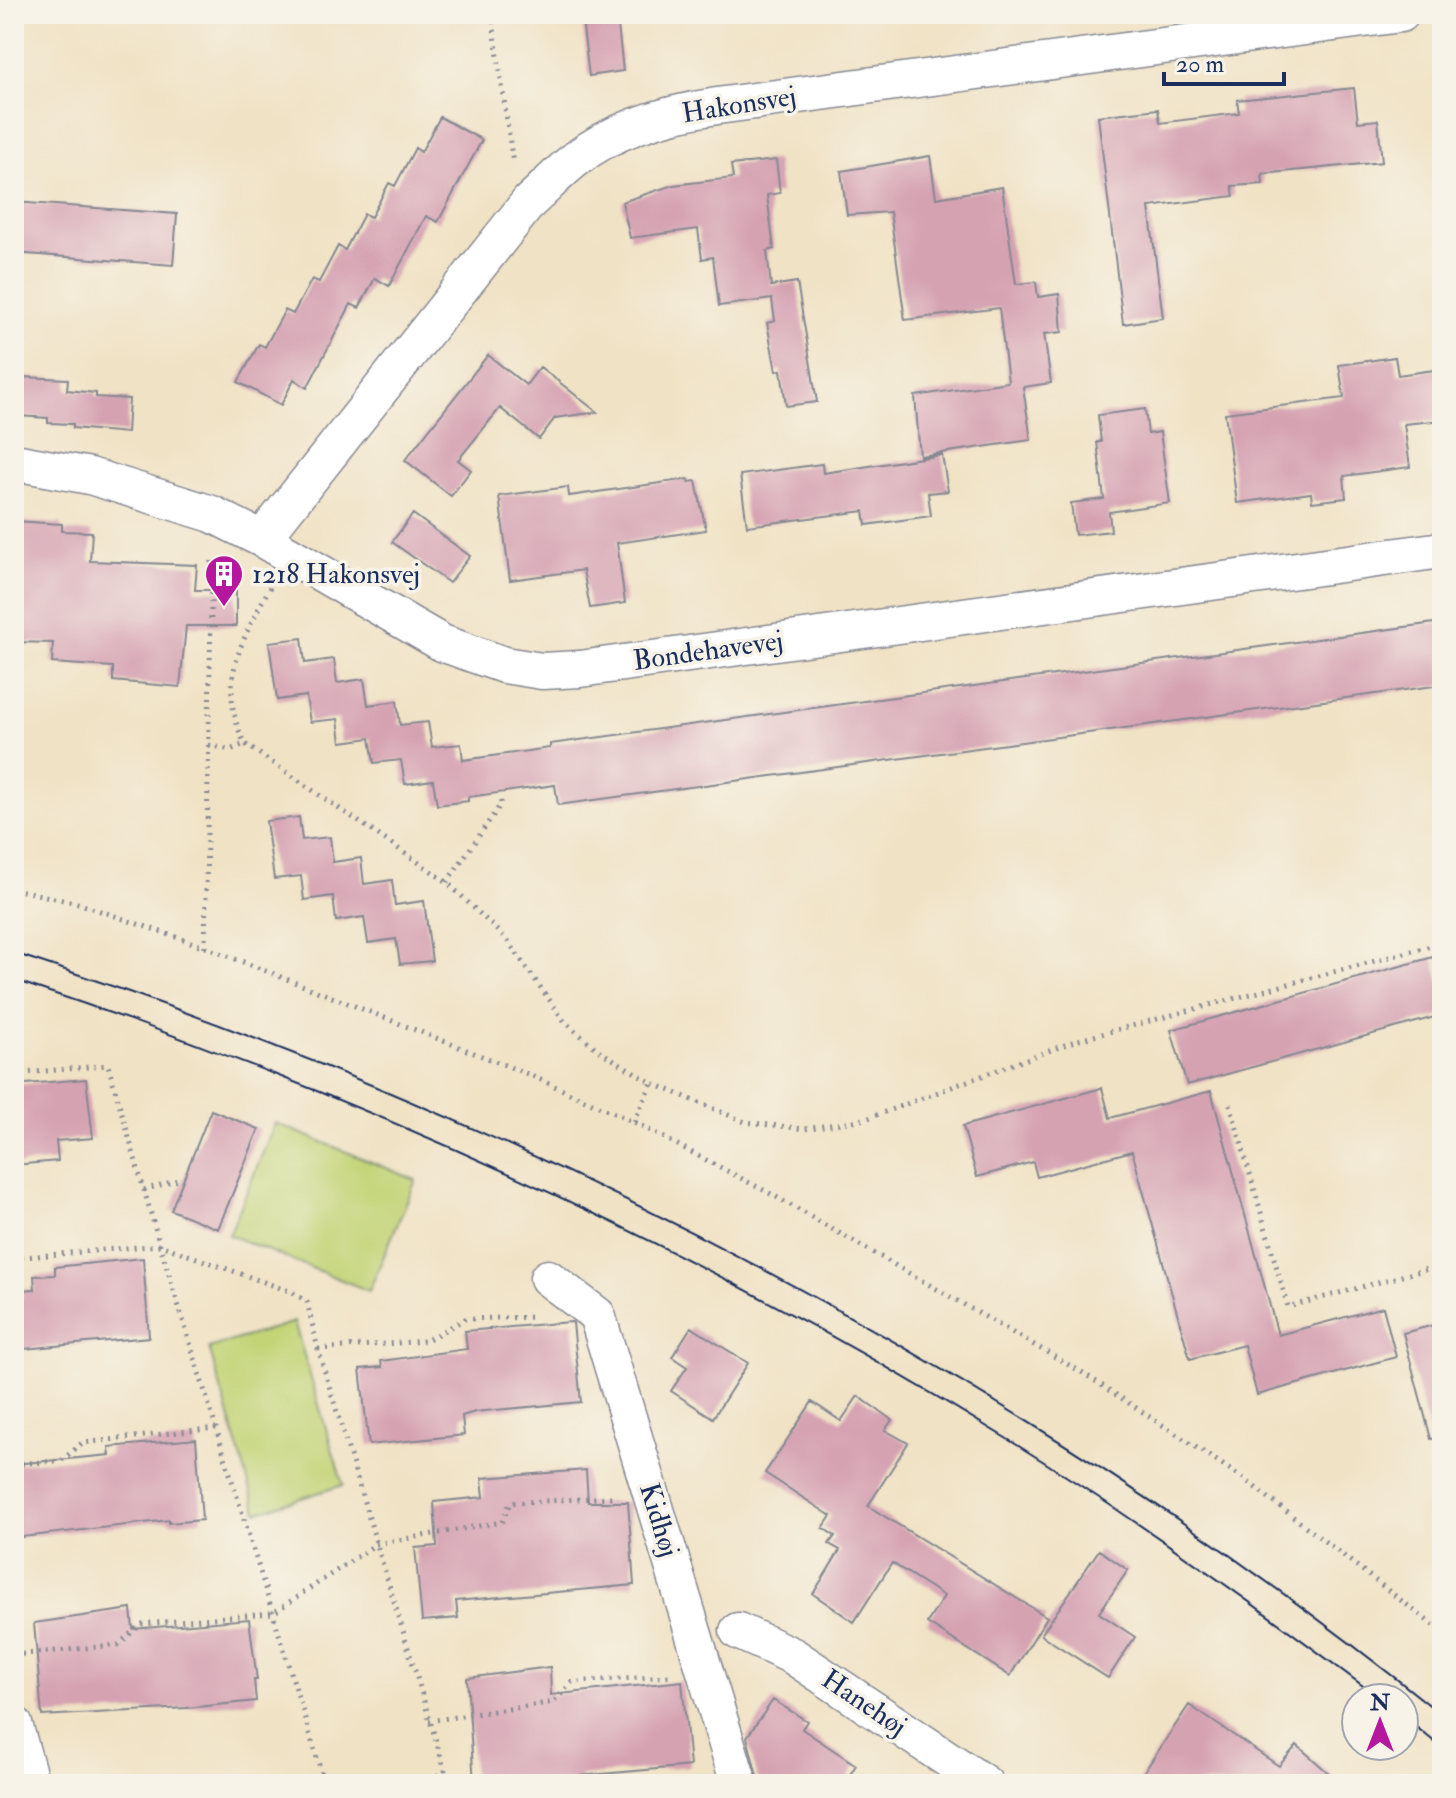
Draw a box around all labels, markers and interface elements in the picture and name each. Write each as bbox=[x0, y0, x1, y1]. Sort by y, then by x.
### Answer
scale bar bbox=[1164, 36, 1284, 86]
text: 20 m bbox=[1176, 49, 1225, 80]
street label: Hakonsvej bbox=[680, 79, 798, 131]
building icon: 1218 Hakonsvej bbox=[203, 553, 245, 608]
place label: 1218 Hakonsvej bbox=[252, 557, 420, 592]
street label: Bondehavevej bbox=[631, 623, 785, 679]
street label: Kidhøj bbox=[631, 1479, 687, 1561]
street label: Hanehøj bbox=[815, 1662, 913, 1744]
north arrow bbox=[1340, 1682, 1420, 1762]
text: N bbox=[1369, 1689, 1390, 1717]

